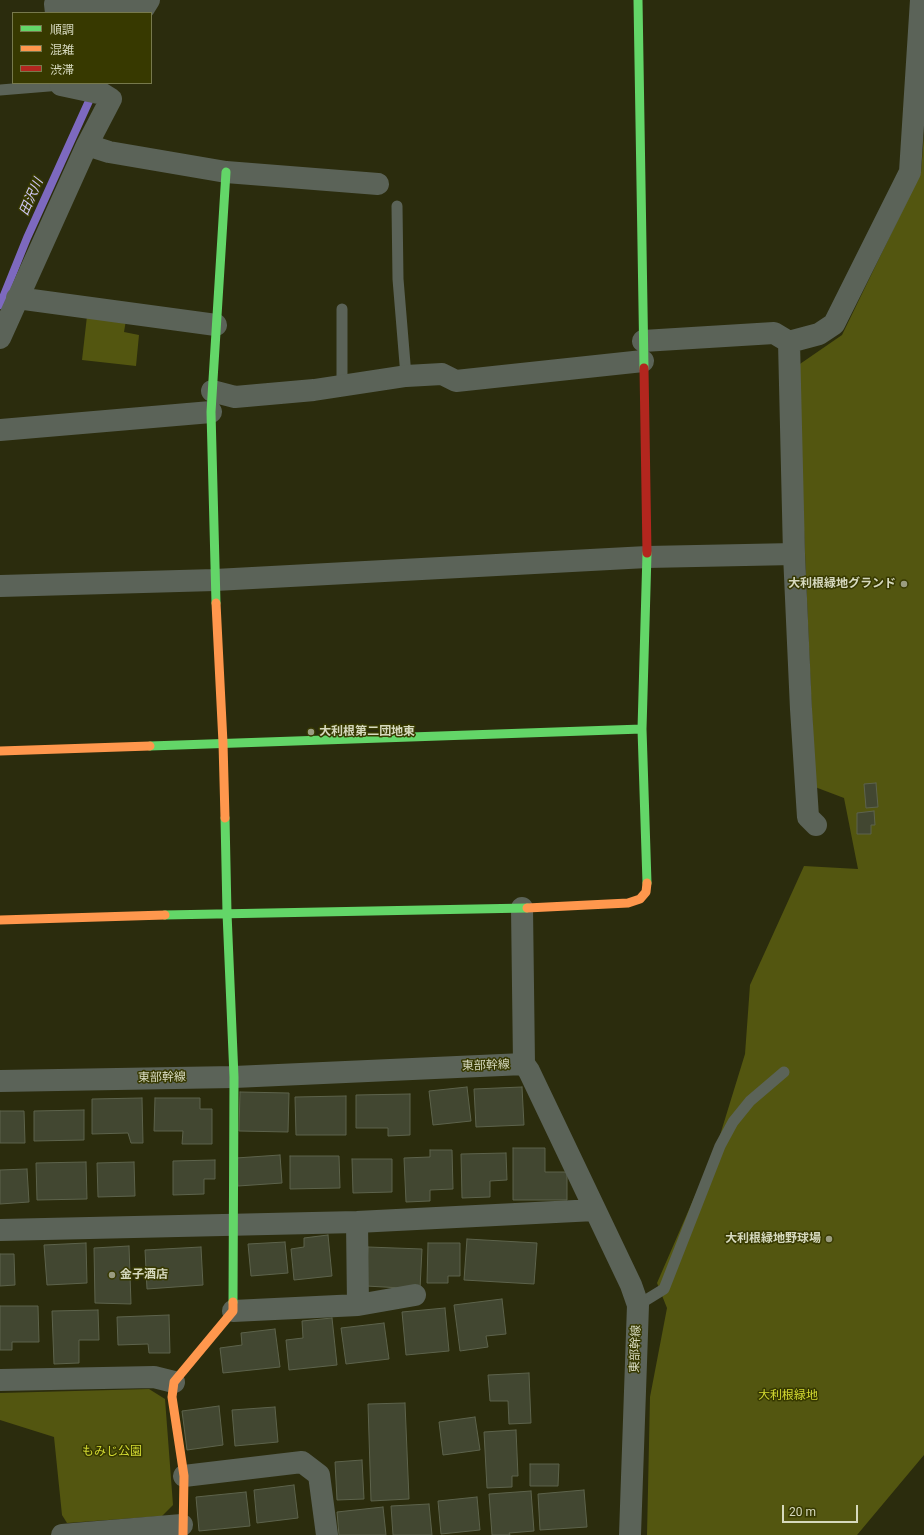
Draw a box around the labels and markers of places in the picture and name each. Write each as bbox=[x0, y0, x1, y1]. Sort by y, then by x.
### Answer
place label: 大利根緑地グランド bbox=[788, 577, 896, 591]
marker: 大利根緑地グランド bbox=[899, 579, 909, 589]
place label: 大利根第二団地東 bbox=[319, 725, 415, 739]
marker: 大利根第二団地東 bbox=[306, 727, 316, 737]
place label: 大利根緑地野球場 bbox=[725, 1232, 821, 1246]
marker: 大利根緑地野球場 bbox=[824, 1234, 834, 1244]
place label: 金子酒店 bbox=[120, 1268, 168, 1282]
marker: 金子酒店 bbox=[107, 1270, 117, 1280]

